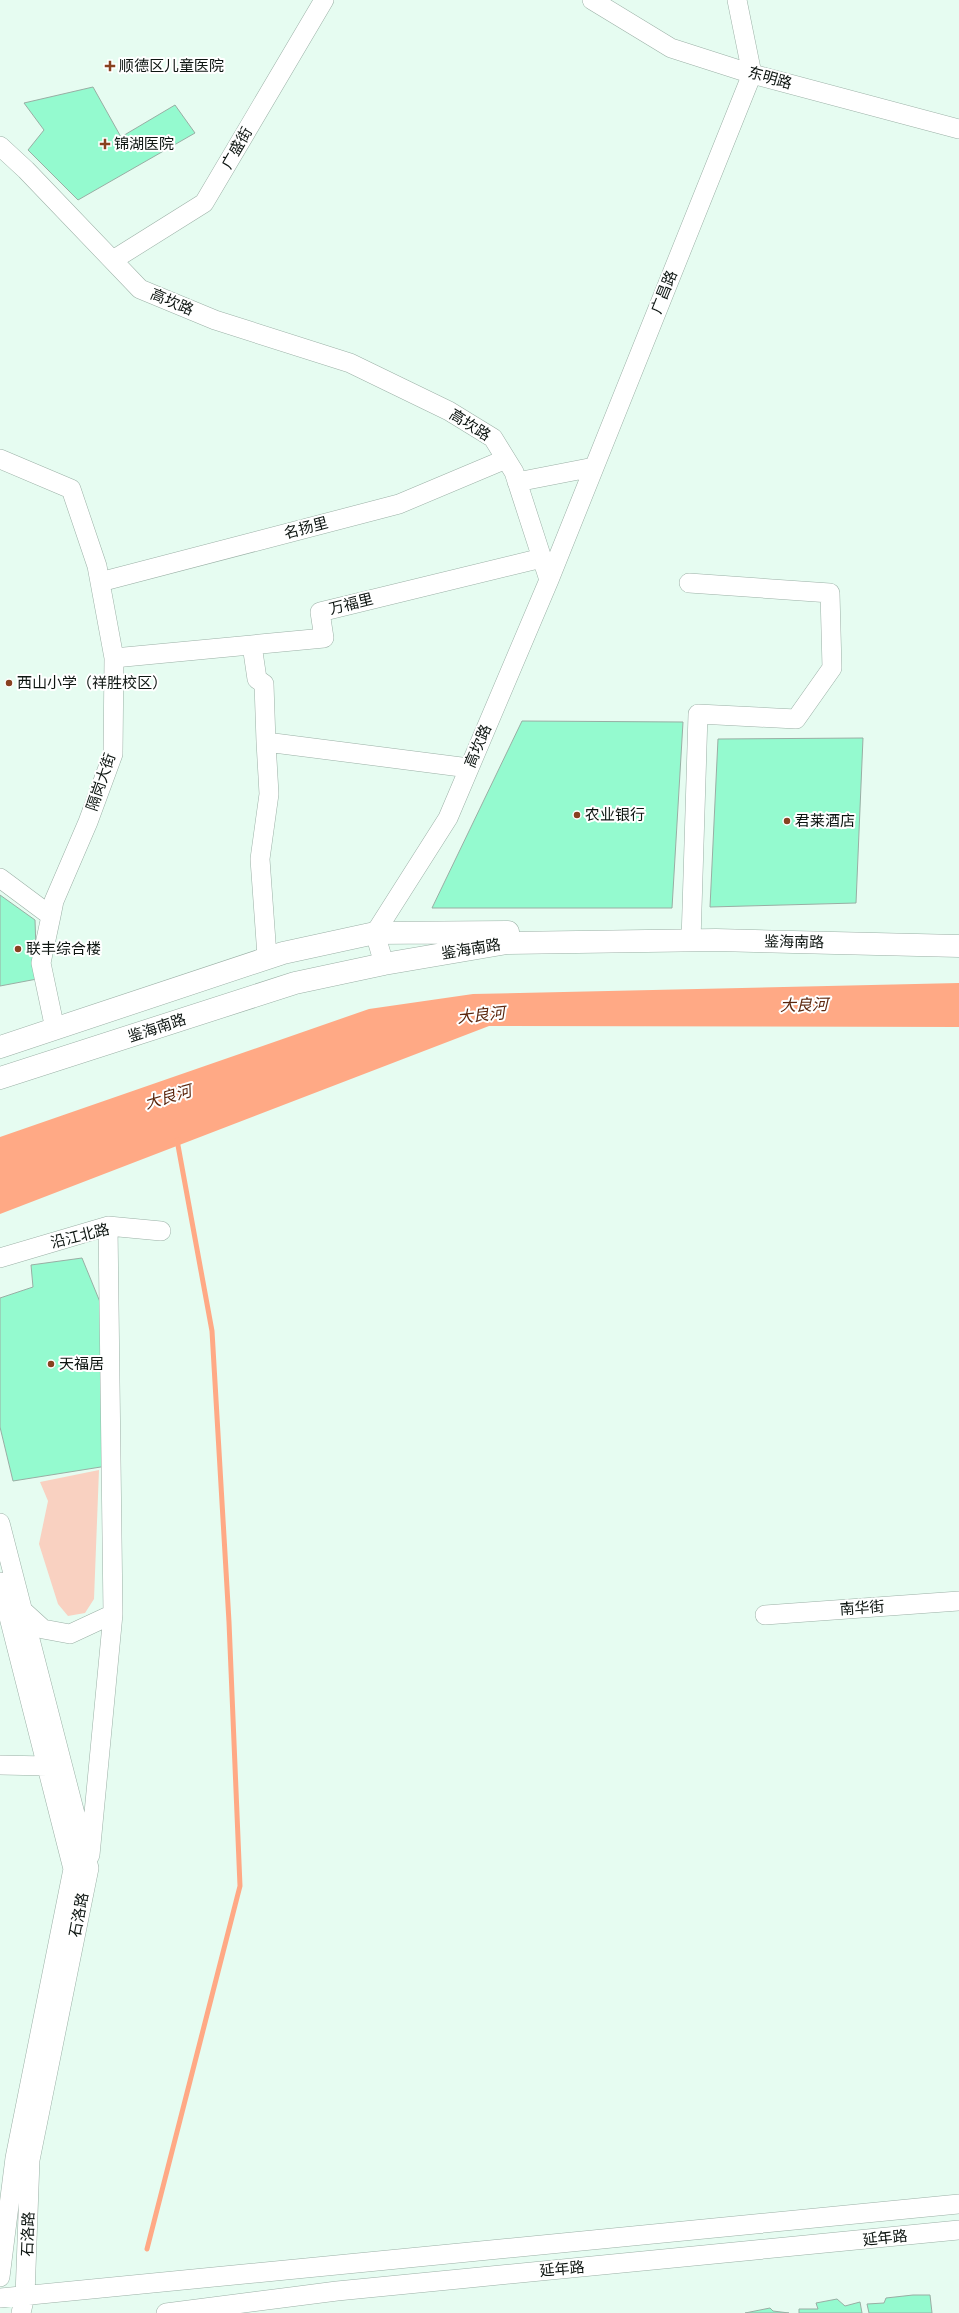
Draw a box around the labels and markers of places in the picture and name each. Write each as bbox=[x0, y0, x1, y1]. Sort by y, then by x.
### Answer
place label: 顺德区儿童医院 bbox=[119, 57, 224, 75]
marker: 顺德区儿童医院 bbox=[104, 60, 116, 72]
place label: 锦湖医院 bbox=[114, 135, 174, 153]
marker: 锦湖医院 bbox=[99, 138, 111, 150]
place label: 西山小学（祥胜校区） bbox=[17, 674, 167, 692]
marker: 西山小学（祥胜校区） bbox=[4, 678, 14, 688]
place label: 农业银行 bbox=[585, 806, 645, 824]
marker: 农业银行 bbox=[572, 810, 582, 820]
place label: 君莱酒店 bbox=[795, 812, 855, 830]
marker: 君莱酒店 bbox=[782, 816, 792, 826]
place label: 联丰综合楼 bbox=[26, 940, 101, 958]
marker: 联丰综合楼 bbox=[13, 944, 23, 954]
place label: 天福居 bbox=[59, 1355, 104, 1373]
marker: 天福居 bbox=[46, 1359, 56, 1369]

